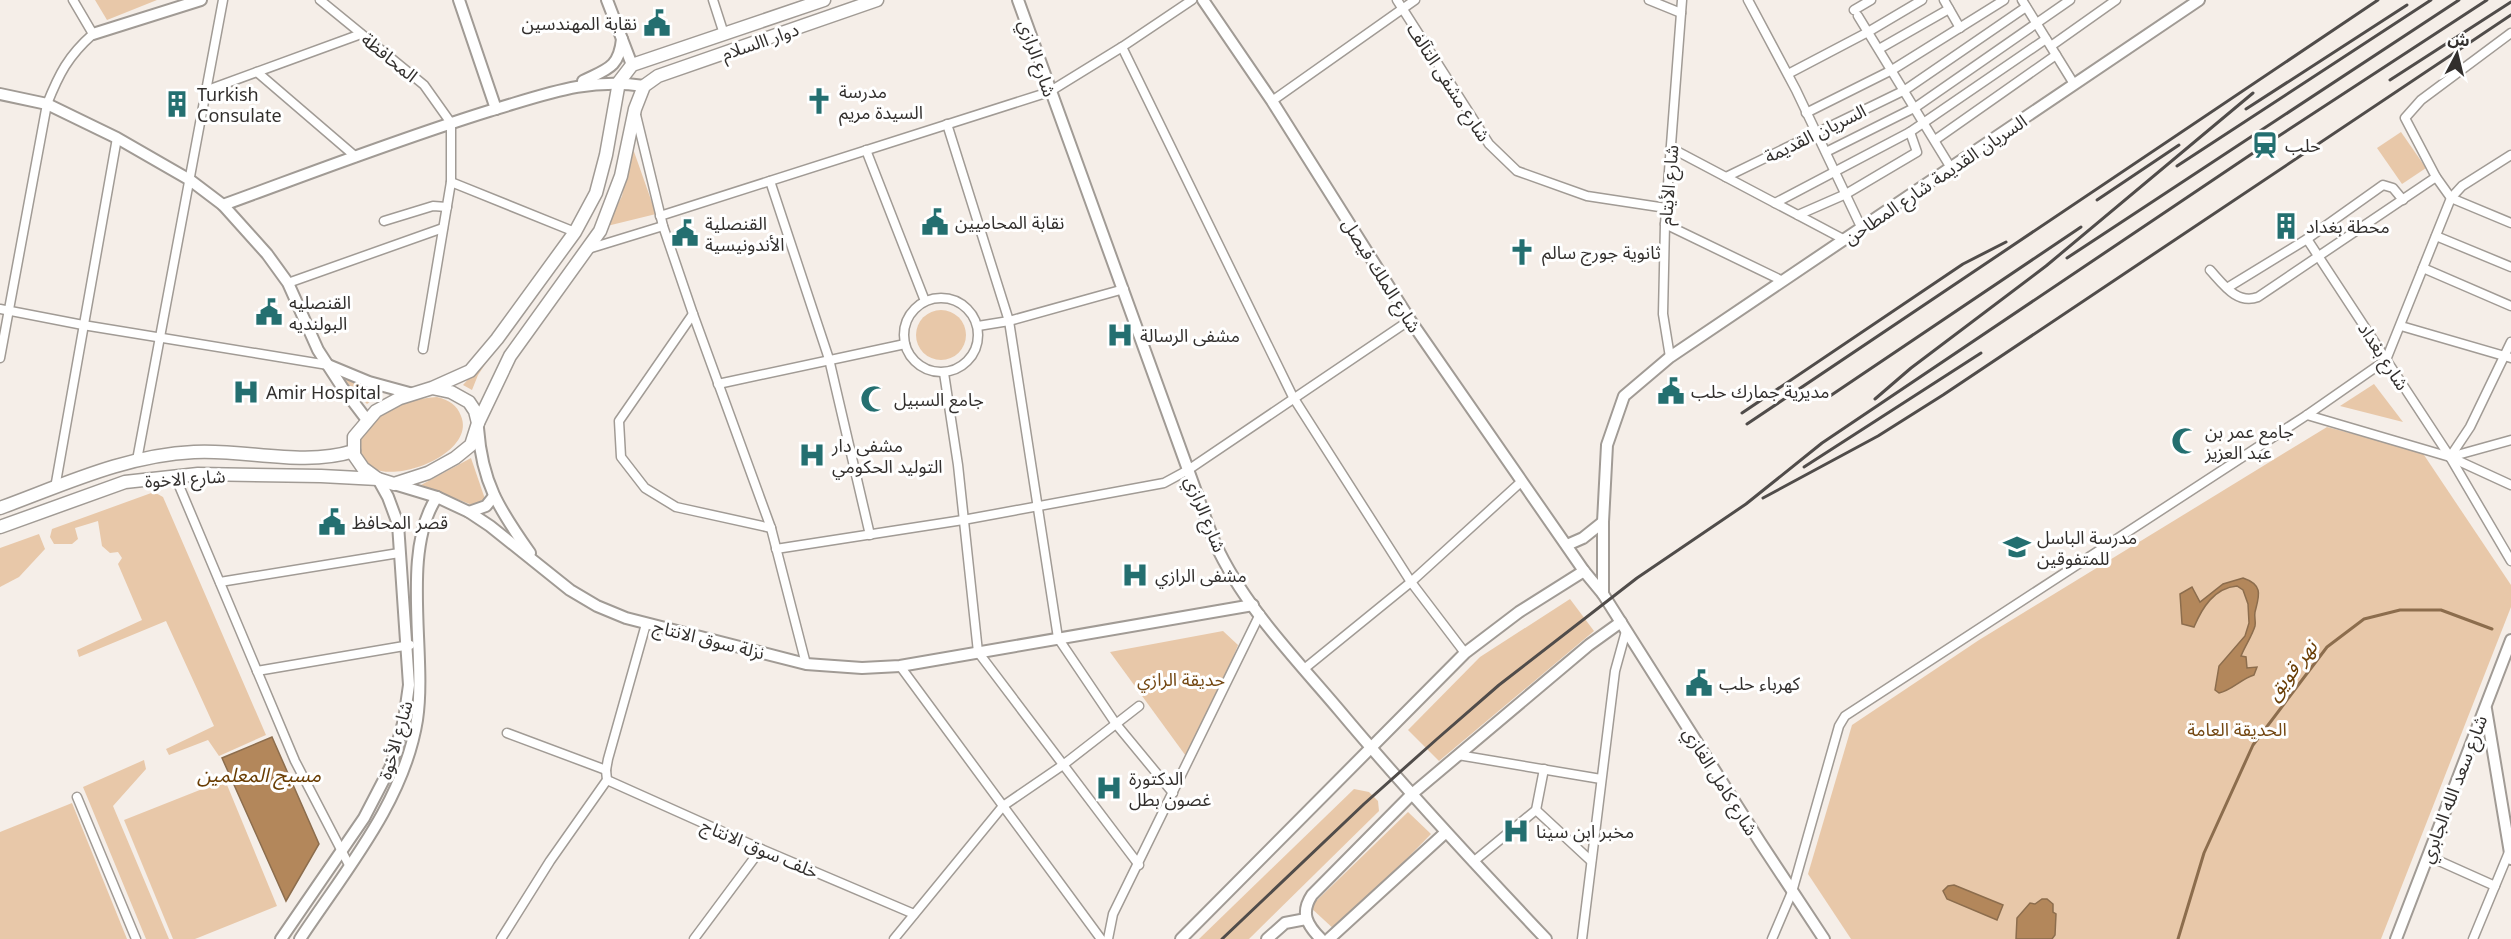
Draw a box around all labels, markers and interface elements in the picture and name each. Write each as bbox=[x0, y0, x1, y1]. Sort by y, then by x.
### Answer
public building icon: نقابة المهندسين bbox=[642, 8, 672, 38]
place label: نقابة المهندسين bbox=[522, 11, 637, 35]
street label: شارع الرازي bbox=[1011, 16, 1062, 101]
street label: دوار االسلام bbox=[718, 17, 803, 68]
street label: شارع مشفى التآلف bbox=[1399, 18, 1496, 147]
north arrow bbox=[2427, 24, 2487, 84]
street label: المحافظة bbox=[357, 27, 423, 87]
text: ش bbox=[2447, 27, 2471, 51]
place label: مدرسة السيدة مريم bbox=[839, 79, 923, 126]
place label: Turkish Consulate bbox=[197, 82, 282, 127]
church icon: مدرسة السيدة مريم bbox=[804, 86, 834, 116]
building icon: Turkish Consulate bbox=[162, 89, 192, 119]
street label: السريان القديمة bbox=[1760, 98, 1870, 168]
street label: السريان القديمة شارع المطاحن bbox=[1839, 109, 2033, 252]
station icon: حلب bbox=[2250, 130, 2280, 160]
place label: حلب bbox=[2285, 133, 2321, 157]
street label: شارع الأيتام bbox=[1653, 144, 1686, 226]
public building icon: نقابة المحاميين bbox=[920, 207, 950, 237]
place label: نقابة المحاميين bbox=[955, 210, 1064, 234]
place label: القنصلية الأندونيسية bbox=[705, 211, 785, 256]
building icon: محطة بغداد bbox=[2271, 211, 2301, 241]
street label: شارع الملك فيصل bbox=[1335, 213, 1427, 338]
place label: محطة بغداد bbox=[2306, 214, 2390, 238]
public building icon: القنصلية الأندونيسية bbox=[670, 218, 700, 248]
church icon: ثانوية جورج سالم bbox=[1507, 237, 1537, 267]
place label: ثانوية جورج سالم bbox=[1542, 240, 1661, 266]
place label: القنصليه البولنديه bbox=[289, 290, 351, 335]
public building icon: القنصليه البولنديه bbox=[254, 297, 284, 327]
street label: شارع بغداد bbox=[2351, 317, 2415, 396]
hospital icon: مشفى الرسالة bbox=[1105, 320, 1135, 350]
place label: مشفى الرسالة bbox=[1140, 323, 1240, 347]
public building icon: مديرية جمارك حلب bbox=[1656, 376, 1686, 406]
hospital icon: Amir Hospital bbox=[231, 377, 261, 407]
place label: مديرية جمارك حلب bbox=[1691, 379, 1829, 403]
place label: Amir Hospital bbox=[266, 380, 381, 404]
mosque icon: جامع السبيل bbox=[859, 384, 889, 414]
place label: جامع السبيل bbox=[894, 387, 984, 414]
place label: جامع عمر بن عبد العزيز bbox=[2204, 419, 2294, 464]
mosque icon: جامع عمر بن عبد العزيز bbox=[2170, 426, 2200, 456]
place label: مشفى دار التوليد الحكومي bbox=[831, 433, 943, 480]
hospital icon: مشفى دار التوليد الحكومي bbox=[797, 440, 827, 470]
street label: شارع الاخوة bbox=[144, 463, 226, 496]
street label: شارع الرازي bbox=[1177, 472, 1232, 557]
public building icon: قصر المحافظ bbox=[317, 507, 347, 537]
place label: قصر المحافظ bbox=[352, 510, 448, 534]
place label: مدرسة الباسل للمتفوقين bbox=[2037, 525, 2137, 570]
school or university icon: مدرسة الباسل للمتفوقين bbox=[2002, 532, 2032, 562]
hospital icon: مشفى الرازي bbox=[1120, 560, 1150, 590]
place label: مشفى الرازي bbox=[1155, 563, 1247, 589]
street label: نزلة سوق الانتاج bbox=[650, 614, 767, 666]
water label: نهر قويق bbox=[2259, 633, 2324, 706]
park label: حديقة الرازي bbox=[1137, 667, 1225, 693]
public building icon: كهرباء حلب bbox=[1684, 668, 1714, 698]
place label: كهرباء حلب bbox=[1719, 671, 1801, 695]
street label: شارع الأخوة bbox=[372, 698, 421, 783]
street label: شارع سعد الله الجابري bbox=[2414, 712, 2495, 867]
park label: الحديقة العامة bbox=[2187, 717, 2287, 741]
street label: شارع كامل الغازي bbox=[1676, 722, 1764, 841]
water label: مسبح المعلمين bbox=[197, 761, 322, 790]
place label: الدكتورة غصون بطل bbox=[1129, 766, 1211, 811]
hospital icon: الدكتورة غصون بطل bbox=[1094, 773, 1124, 803]
street label: خلف سوق الانتاج bbox=[697, 813, 822, 885]
hospital icon: مخبر ابن سينا bbox=[1501, 816, 1531, 846]
place label: مخبر ابن سينا bbox=[1536, 819, 1634, 843]

